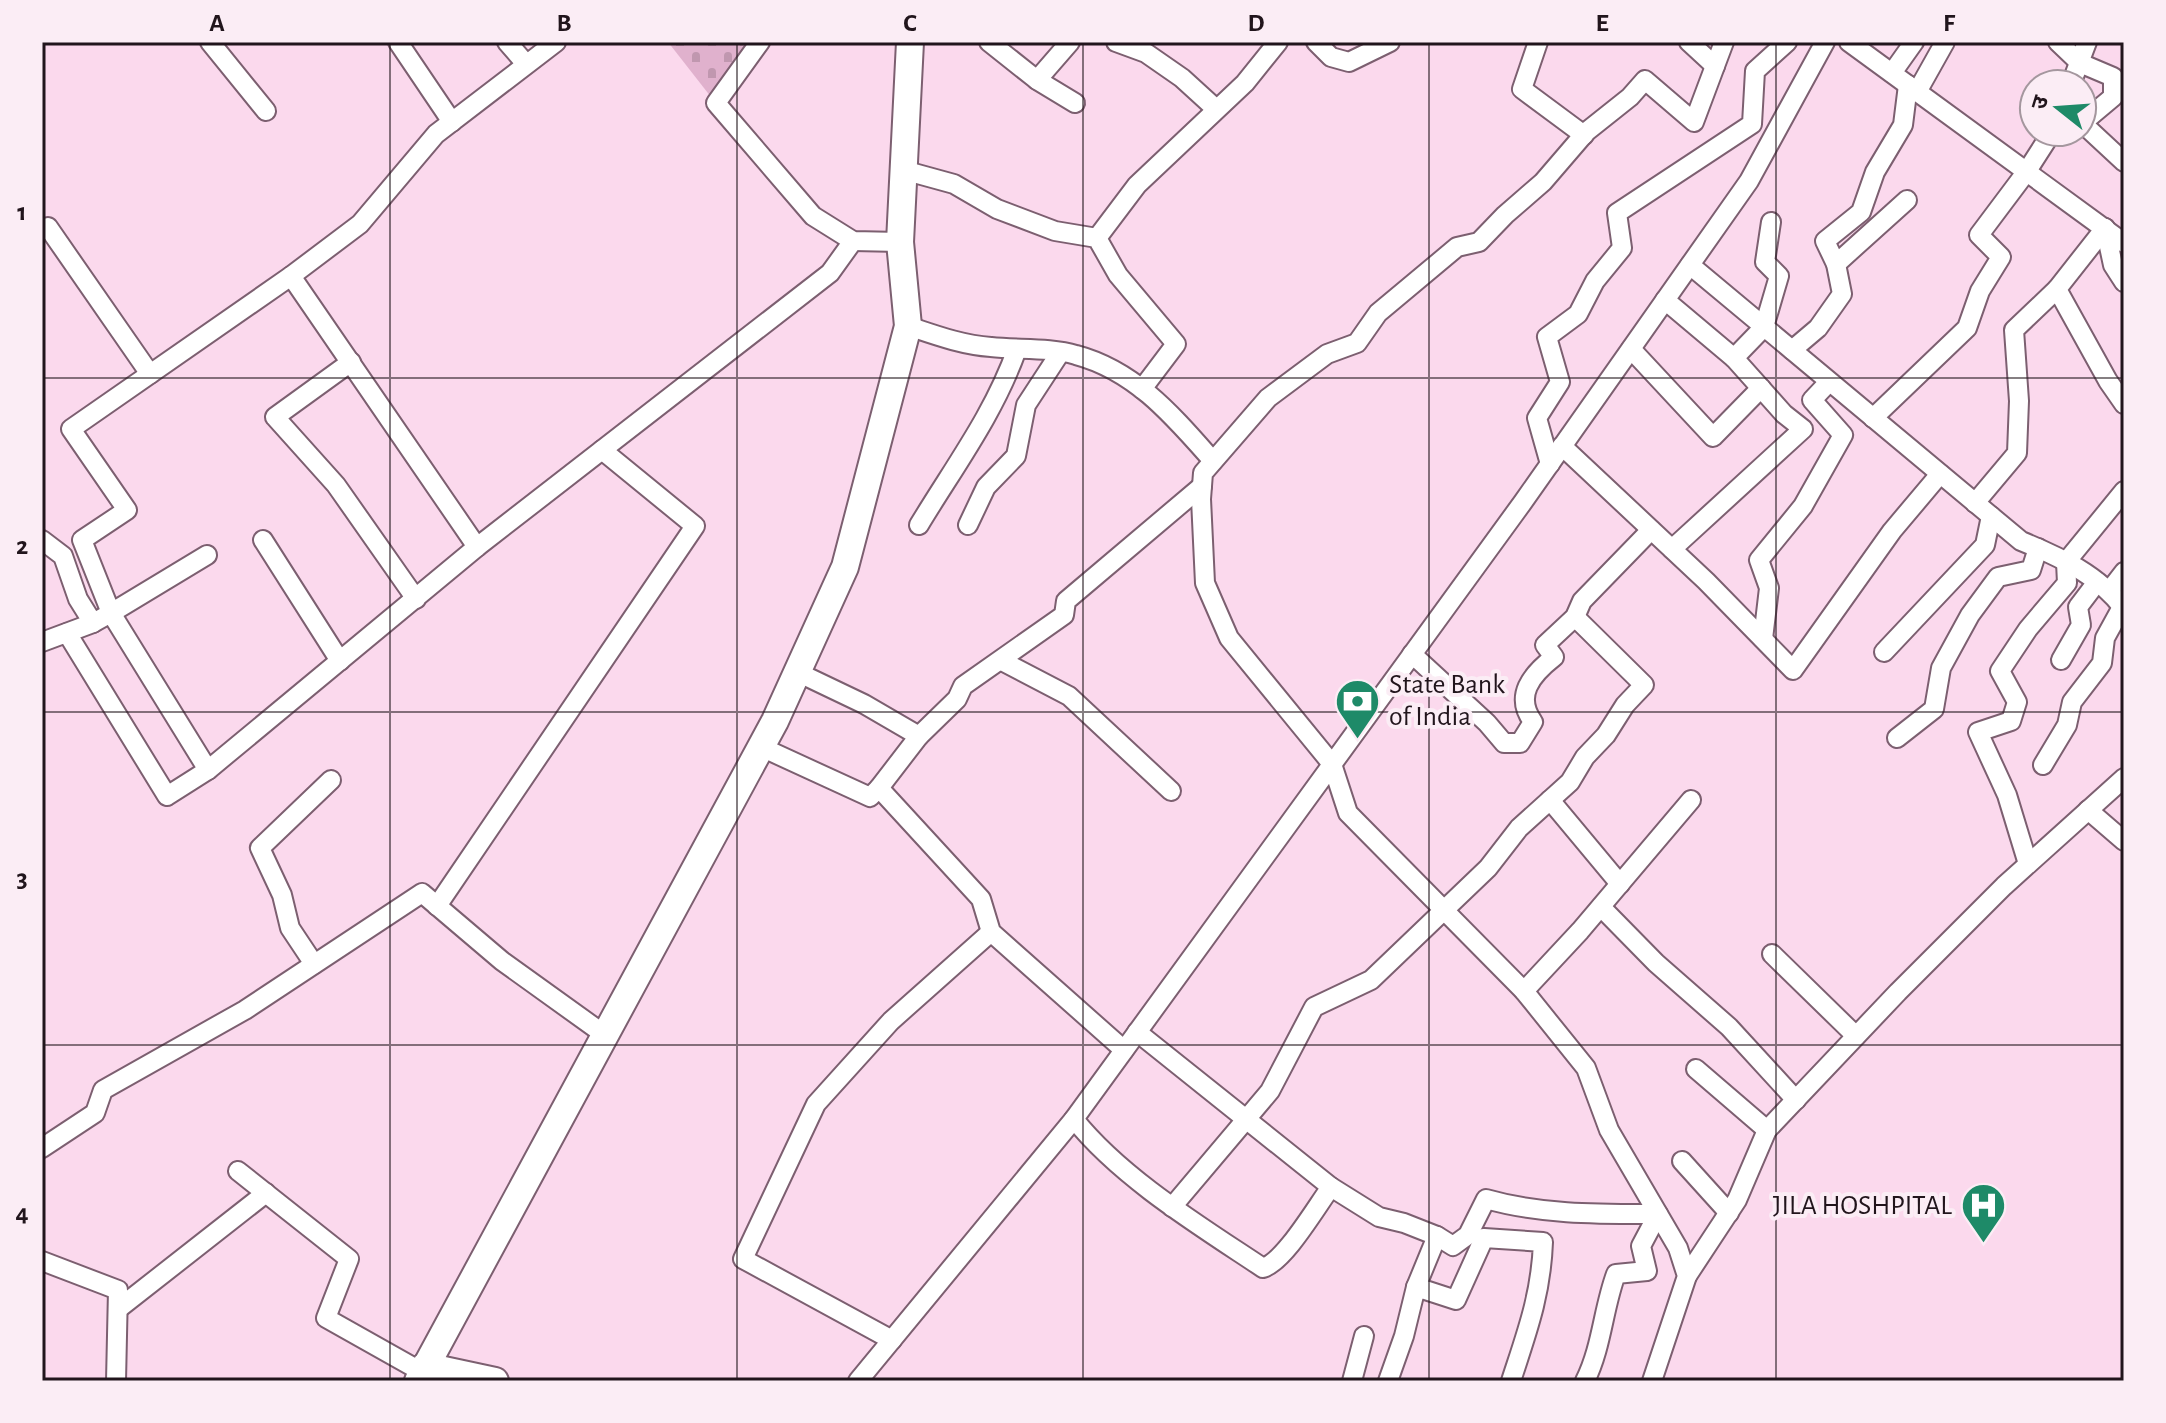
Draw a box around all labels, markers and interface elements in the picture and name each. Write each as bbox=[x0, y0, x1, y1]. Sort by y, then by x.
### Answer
text: A bbox=[209, 10, 225, 36]
text: B bbox=[556, 10, 572, 36]
text: C bbox=[903, 10, 917, 36]
text: D bbox=[1247, 10, 1265, 36]
text: E bbox=[1595, 10, 1609, 36]
text: F bbox=[1943, 10, 1956, 36]
north arrow bbox=[2018, 68, 2098, 148]
text: उ bbox=[2027, 92, 2053, 112]
text: 1 bbox=[17, 199, 27, 225]
text: 2 bbox=[16, 533, 28, 559]
place label: State Bank of India bbox=[1389, 671, 1505, 731]
bank icon: State Bank of India bbox=[1334, 677, 1382, 740]
text: 3 bbox=[16, 866, 28, 892]
hospital icon: JILA HOSHPITAL bbox=[1959, 1182, 2007, 1245]
place label: JILA HOSHPITAL bbox=[1773, 1192, 1952, 1220]
text: 4 bbox=[15, 1200, 29, 1226]

